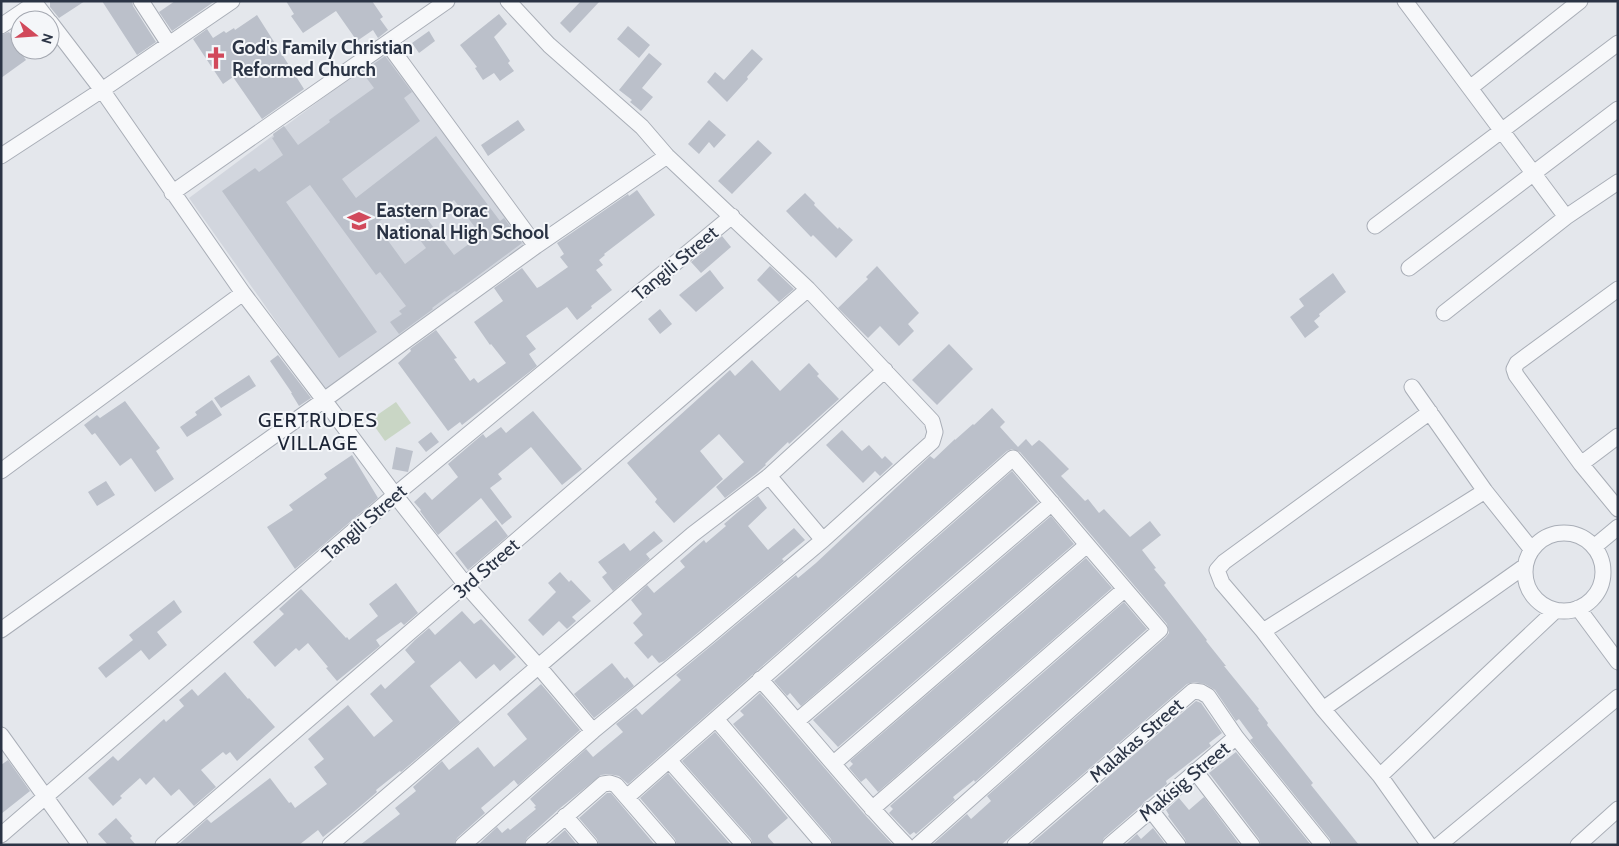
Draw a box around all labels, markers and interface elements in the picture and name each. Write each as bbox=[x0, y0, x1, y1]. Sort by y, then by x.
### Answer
north arrow bbox=[10, 10, 60, 60]
text: N bbox=[37, 31, 57, 46]
place label: God's Family Christian Reformed Church bbox=[232, 36, 413, 81]
church icon: God's Family Christian Reformed Church bbox=[203, 45, 229, 71]
place label: Eastern Porac National High School bbox=[376, 199, 549, 244]
school or university icon: Eastern Porac National High School bbox=[346, 208, 372, 234]
street label: Tangili Street bbox=[628, 221, 723, 306]
district label: GERTRUDES VILLAGE bbox=[258, 408, 378, 455]
street label: Tangili Street bbox=[317, 479, 412, 565]
street label: 3rd Street bbox=[449, 533, 524, 603]
street label: Malakas Street bbox=[1085, 693, 1188, 787]
street label: Makisig Street bbox=[1134, 736, 1235, 826]

